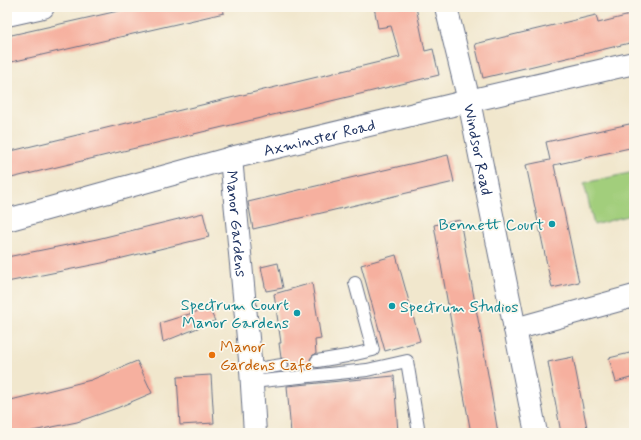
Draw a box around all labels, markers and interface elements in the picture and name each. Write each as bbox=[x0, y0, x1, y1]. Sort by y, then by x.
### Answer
street label: Windsor Road bbox=[458, 102, 497, 197]
street label: Axminster Road bbox=[261, 115, 378, 162]
street label: Manor Gardens bbox=[220, 170, 251, 278]
place label: Bennett Court bbox=[439, 215, 544, 236]
marker: Bennett Court bbox=[547, 219, 557, 229]
place label: Spectrum Court Manor Gardens bbox=[181, 295, 289, 334]
place label: Spectrum Studios bbox=[400, 297, 518, 318]
marker: Spectrum Studios bbox=[387, 301, 397, 311]
marker: Spectrum Court Manor Gardens bbox=[292, 308, 302, 318]
place label: Manor Gardens Cafe bbox=[220, 337, 312, 376]
marker: Manor Gardens Cafe bbox=[207, 350, 217, 360]

